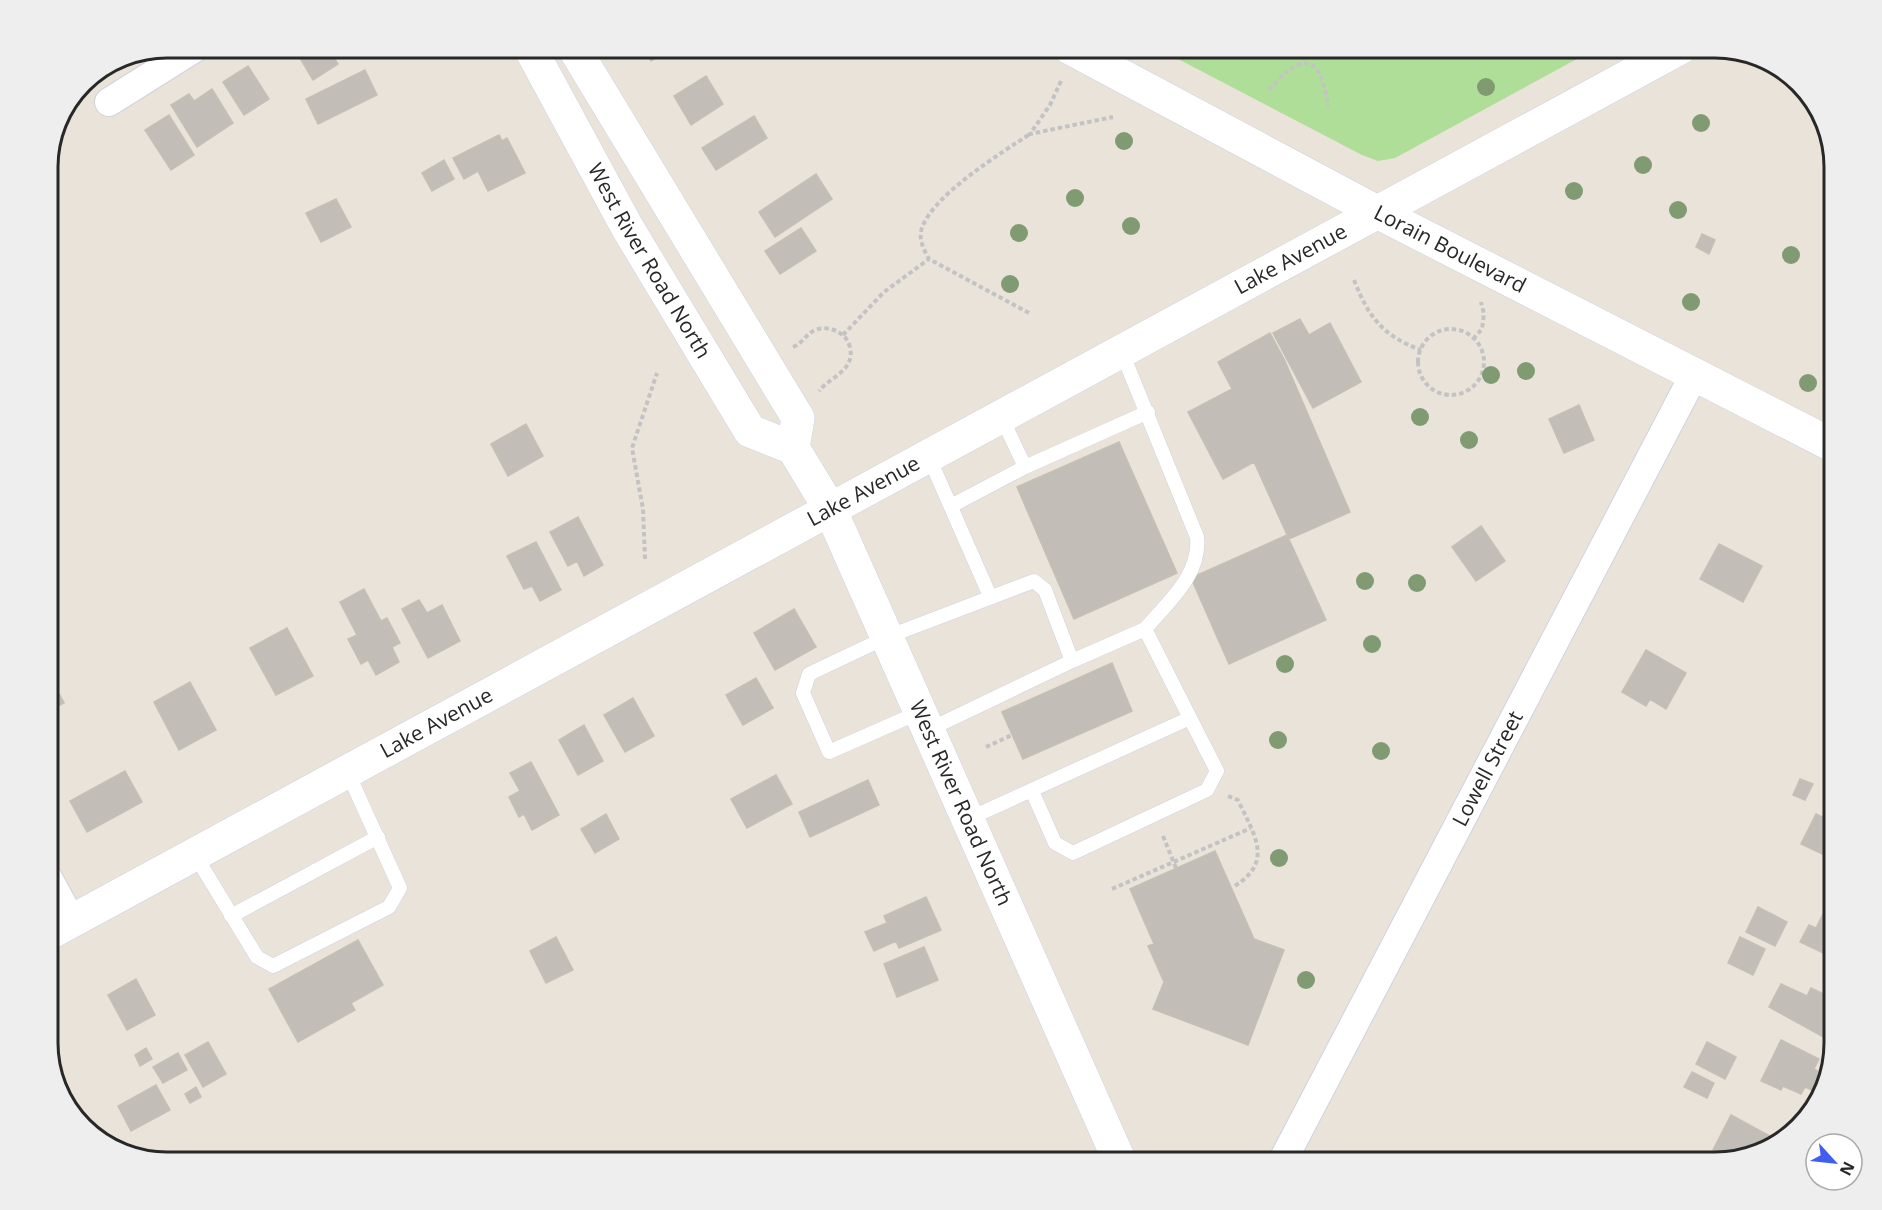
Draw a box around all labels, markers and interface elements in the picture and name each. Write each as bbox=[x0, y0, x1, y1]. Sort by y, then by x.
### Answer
street label: West River Road North bbox=[582, 158, 718, 363]
street label: Lorain Boulevard bbox=[1370, 198, 1531, 299]
street label: Lake Avenue bbox=[1229, 217, 1351, 300]
street label: Lake Avenue bbox=[802, 448, 924, 532]
street label: Lake Avenue bbox=[375, 680, 497, 764]
street label: West River Road North bbox=[904, 696, 1019, 910]
street label: Lowell Street bbox=[1445, 706, 1529, 831]
north arrow bbox=[1804, 1132, 1864, 1192]
text: N bbox=[1835, 1158, 1860, 1180]

